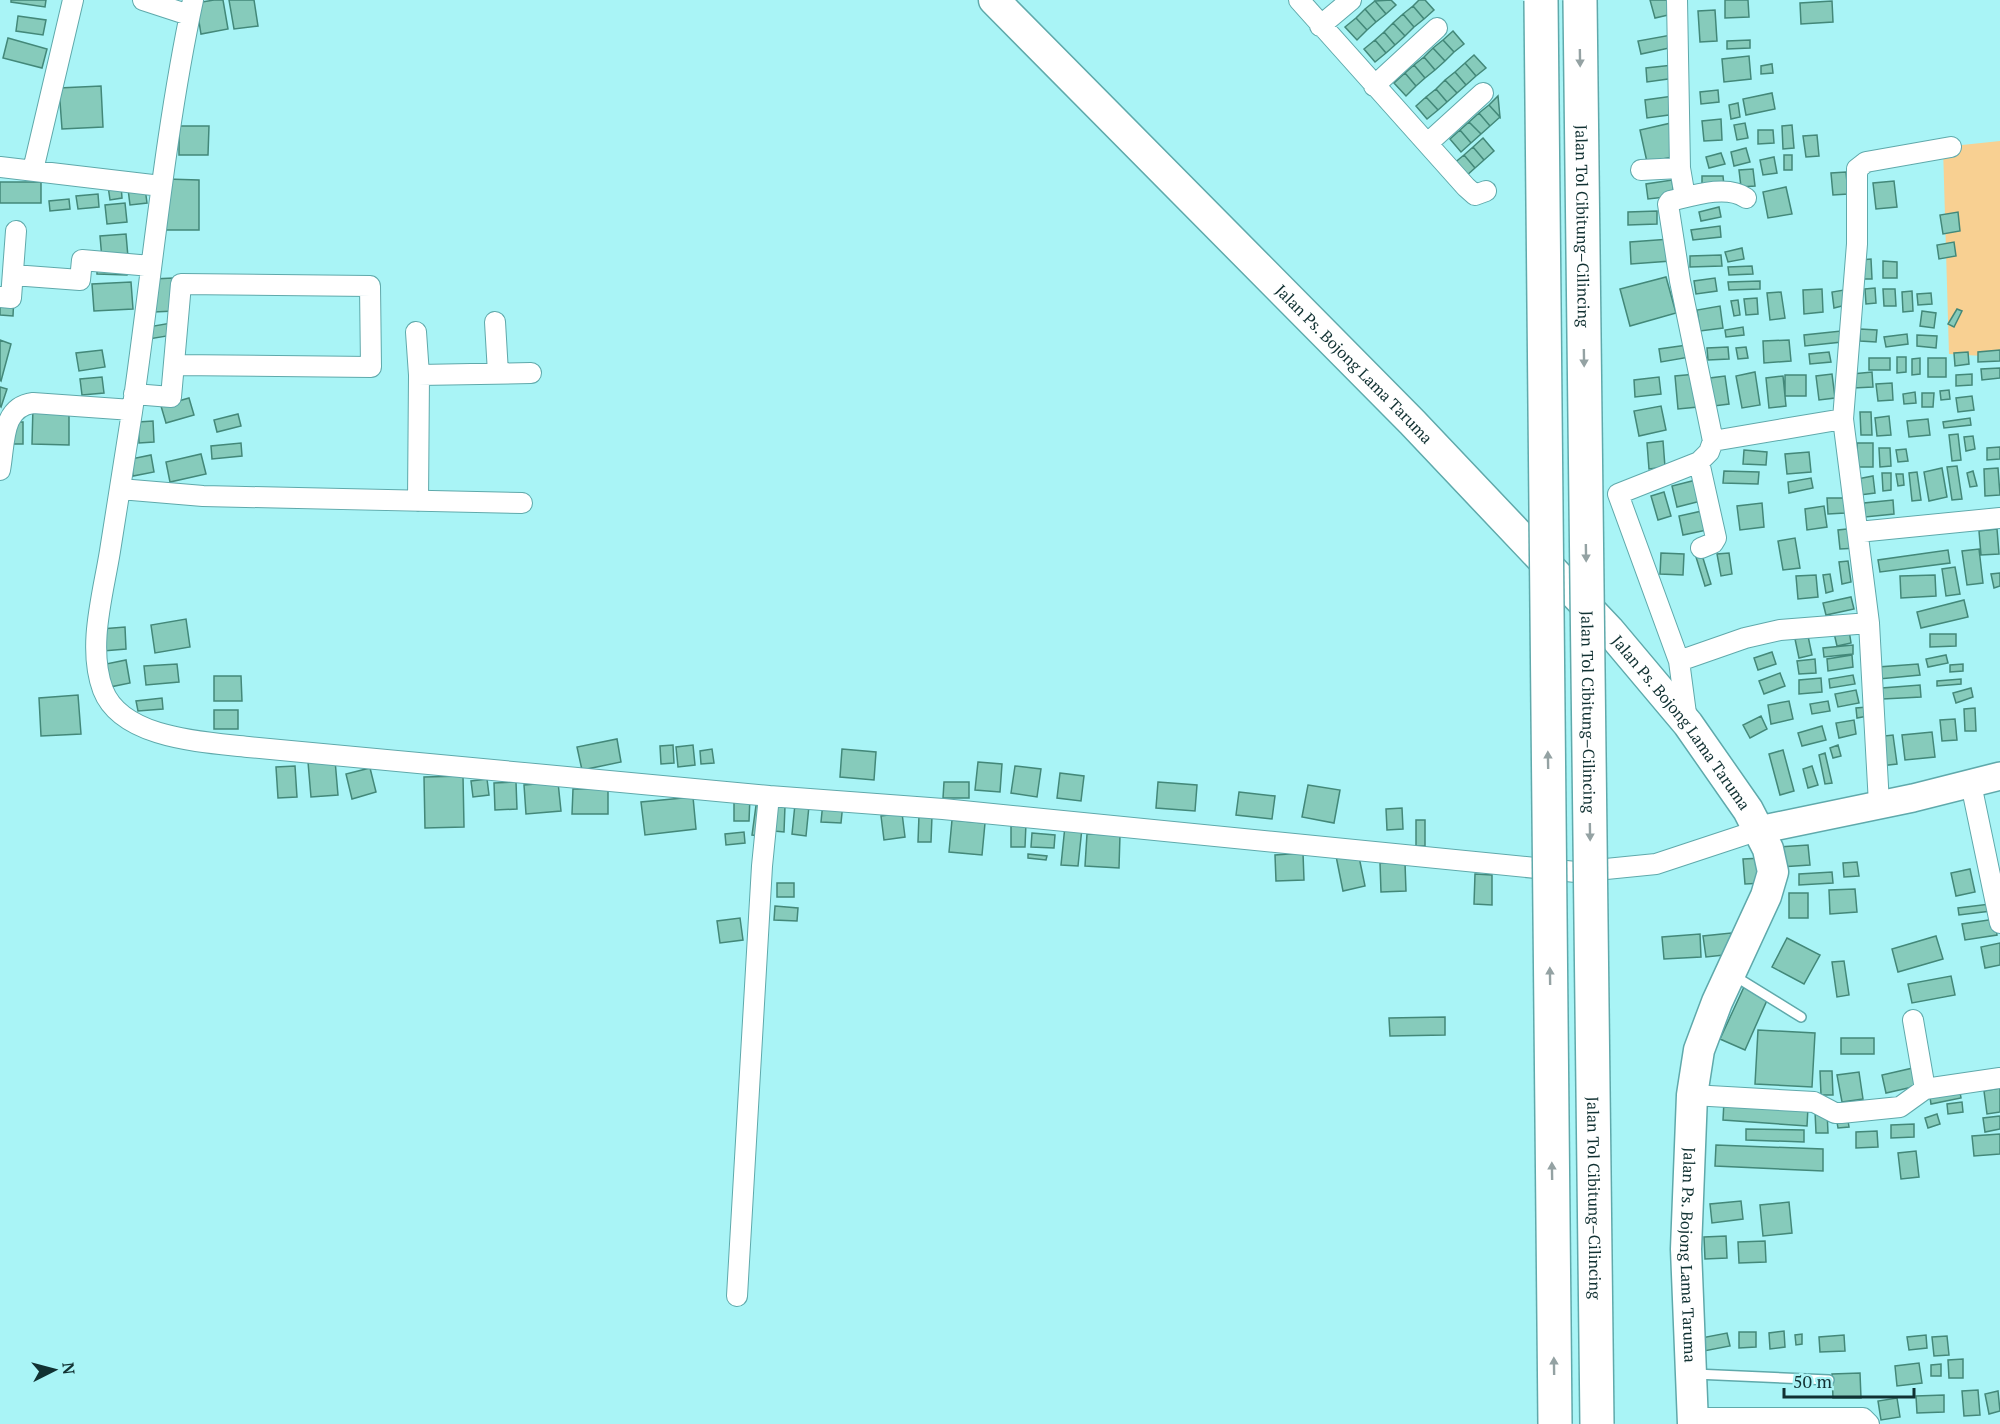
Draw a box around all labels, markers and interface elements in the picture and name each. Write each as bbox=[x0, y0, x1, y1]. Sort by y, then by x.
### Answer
one-way arrow bbox=[1575, 49, 1585, 68]
street label: Jalan Tol Cibitung–Cilincing bbox=[1570, 125, 1595, 328]
street label: Jalan Ps. Bojong Lama Taruma bbox=[1271, 279, 1438, 448]
one-way arrow bbox=[1579, 349, 1589, 368]
one-way arrow bbox=[1581, 544, 1591, 563]
street label: Jalan Tol Cibitung–Cilincing bbox=[1576, 610, 1601, 814]
street label: Jalan Ps. Bojong Lama Taruma bbox=[1607, 630, 1756, 814]
one-way arrow bbox=[1543, 750, 1553, 769]
one-way arrow bbox=[1585, 823, 1594, 842]
one-way arrow bbox=[1546, 966, 1555, 985]
street label: Jalan Tol Cibitung–Cilincing bbox=[1582, 1096, 1607, 1300]
street label: Jalan Ps. Bojong Lama Taruma bbox=[1675, 1147, 1702, 1363]
one-way arrow bbox=[1547, 1161, 1557, 1180]
north arrow bbox=[24, 1340, 84, 1400]
one-way arrow bbox=[1549, 1356, 1559, 1375]
text: N bbox=[57, 1361, 80, 1376]
scale bar bbox=[1784, 1361, 1914, 1399]
text: 50 m bbox=[1793, 1369, 1833, 1393]

